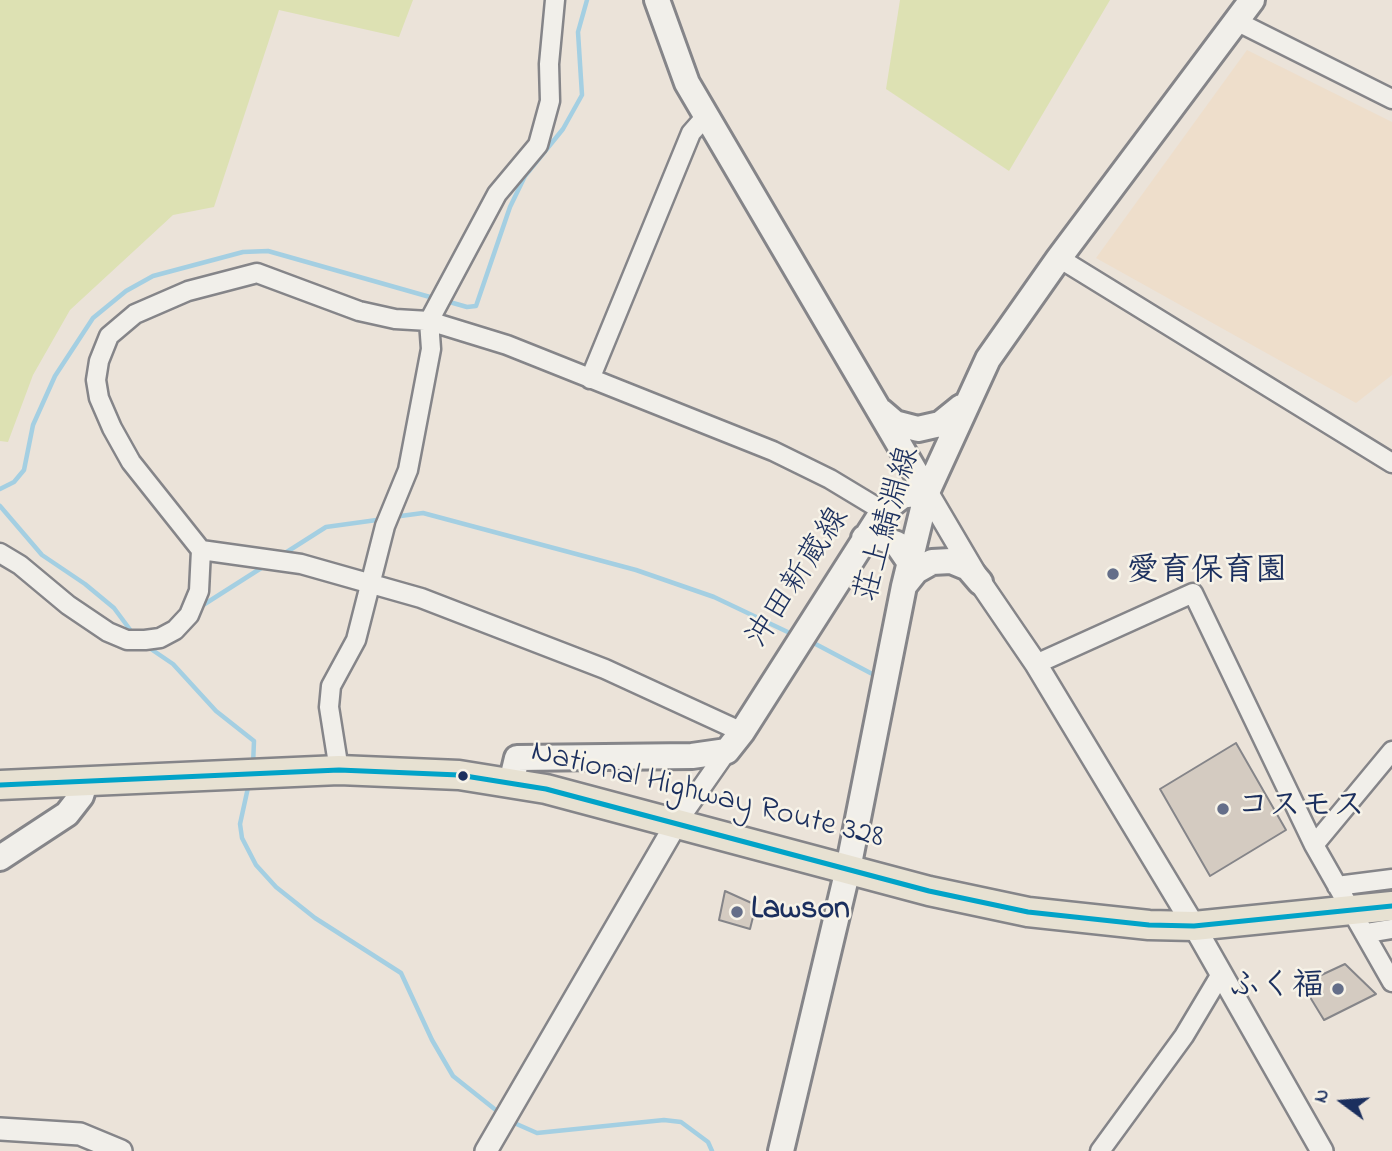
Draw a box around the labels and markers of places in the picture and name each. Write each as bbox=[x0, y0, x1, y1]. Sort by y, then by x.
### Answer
place label: 愛育保育園 bbox=[1127, 555, 1287, 593]
marker: 愛育保育園 bbox=[1105, 566, 1121, 582]
unlabelled marker bbox=[456, 769, 470, 783]
place label: コスモス bbox=[1237, 790, 1365, 828]
marker: コスモス bbox=[1215, 801, 1231, 817]
place label: Lawson bbox=[751, 893, 850, 931]
marker: Lawson bbox=[729, 904, 745, 920]
place label: ふく福 bbox=[1228, 970, 1324, 1008]
marker: ふく福 bbox=[1330, 981, 1346, 997]

